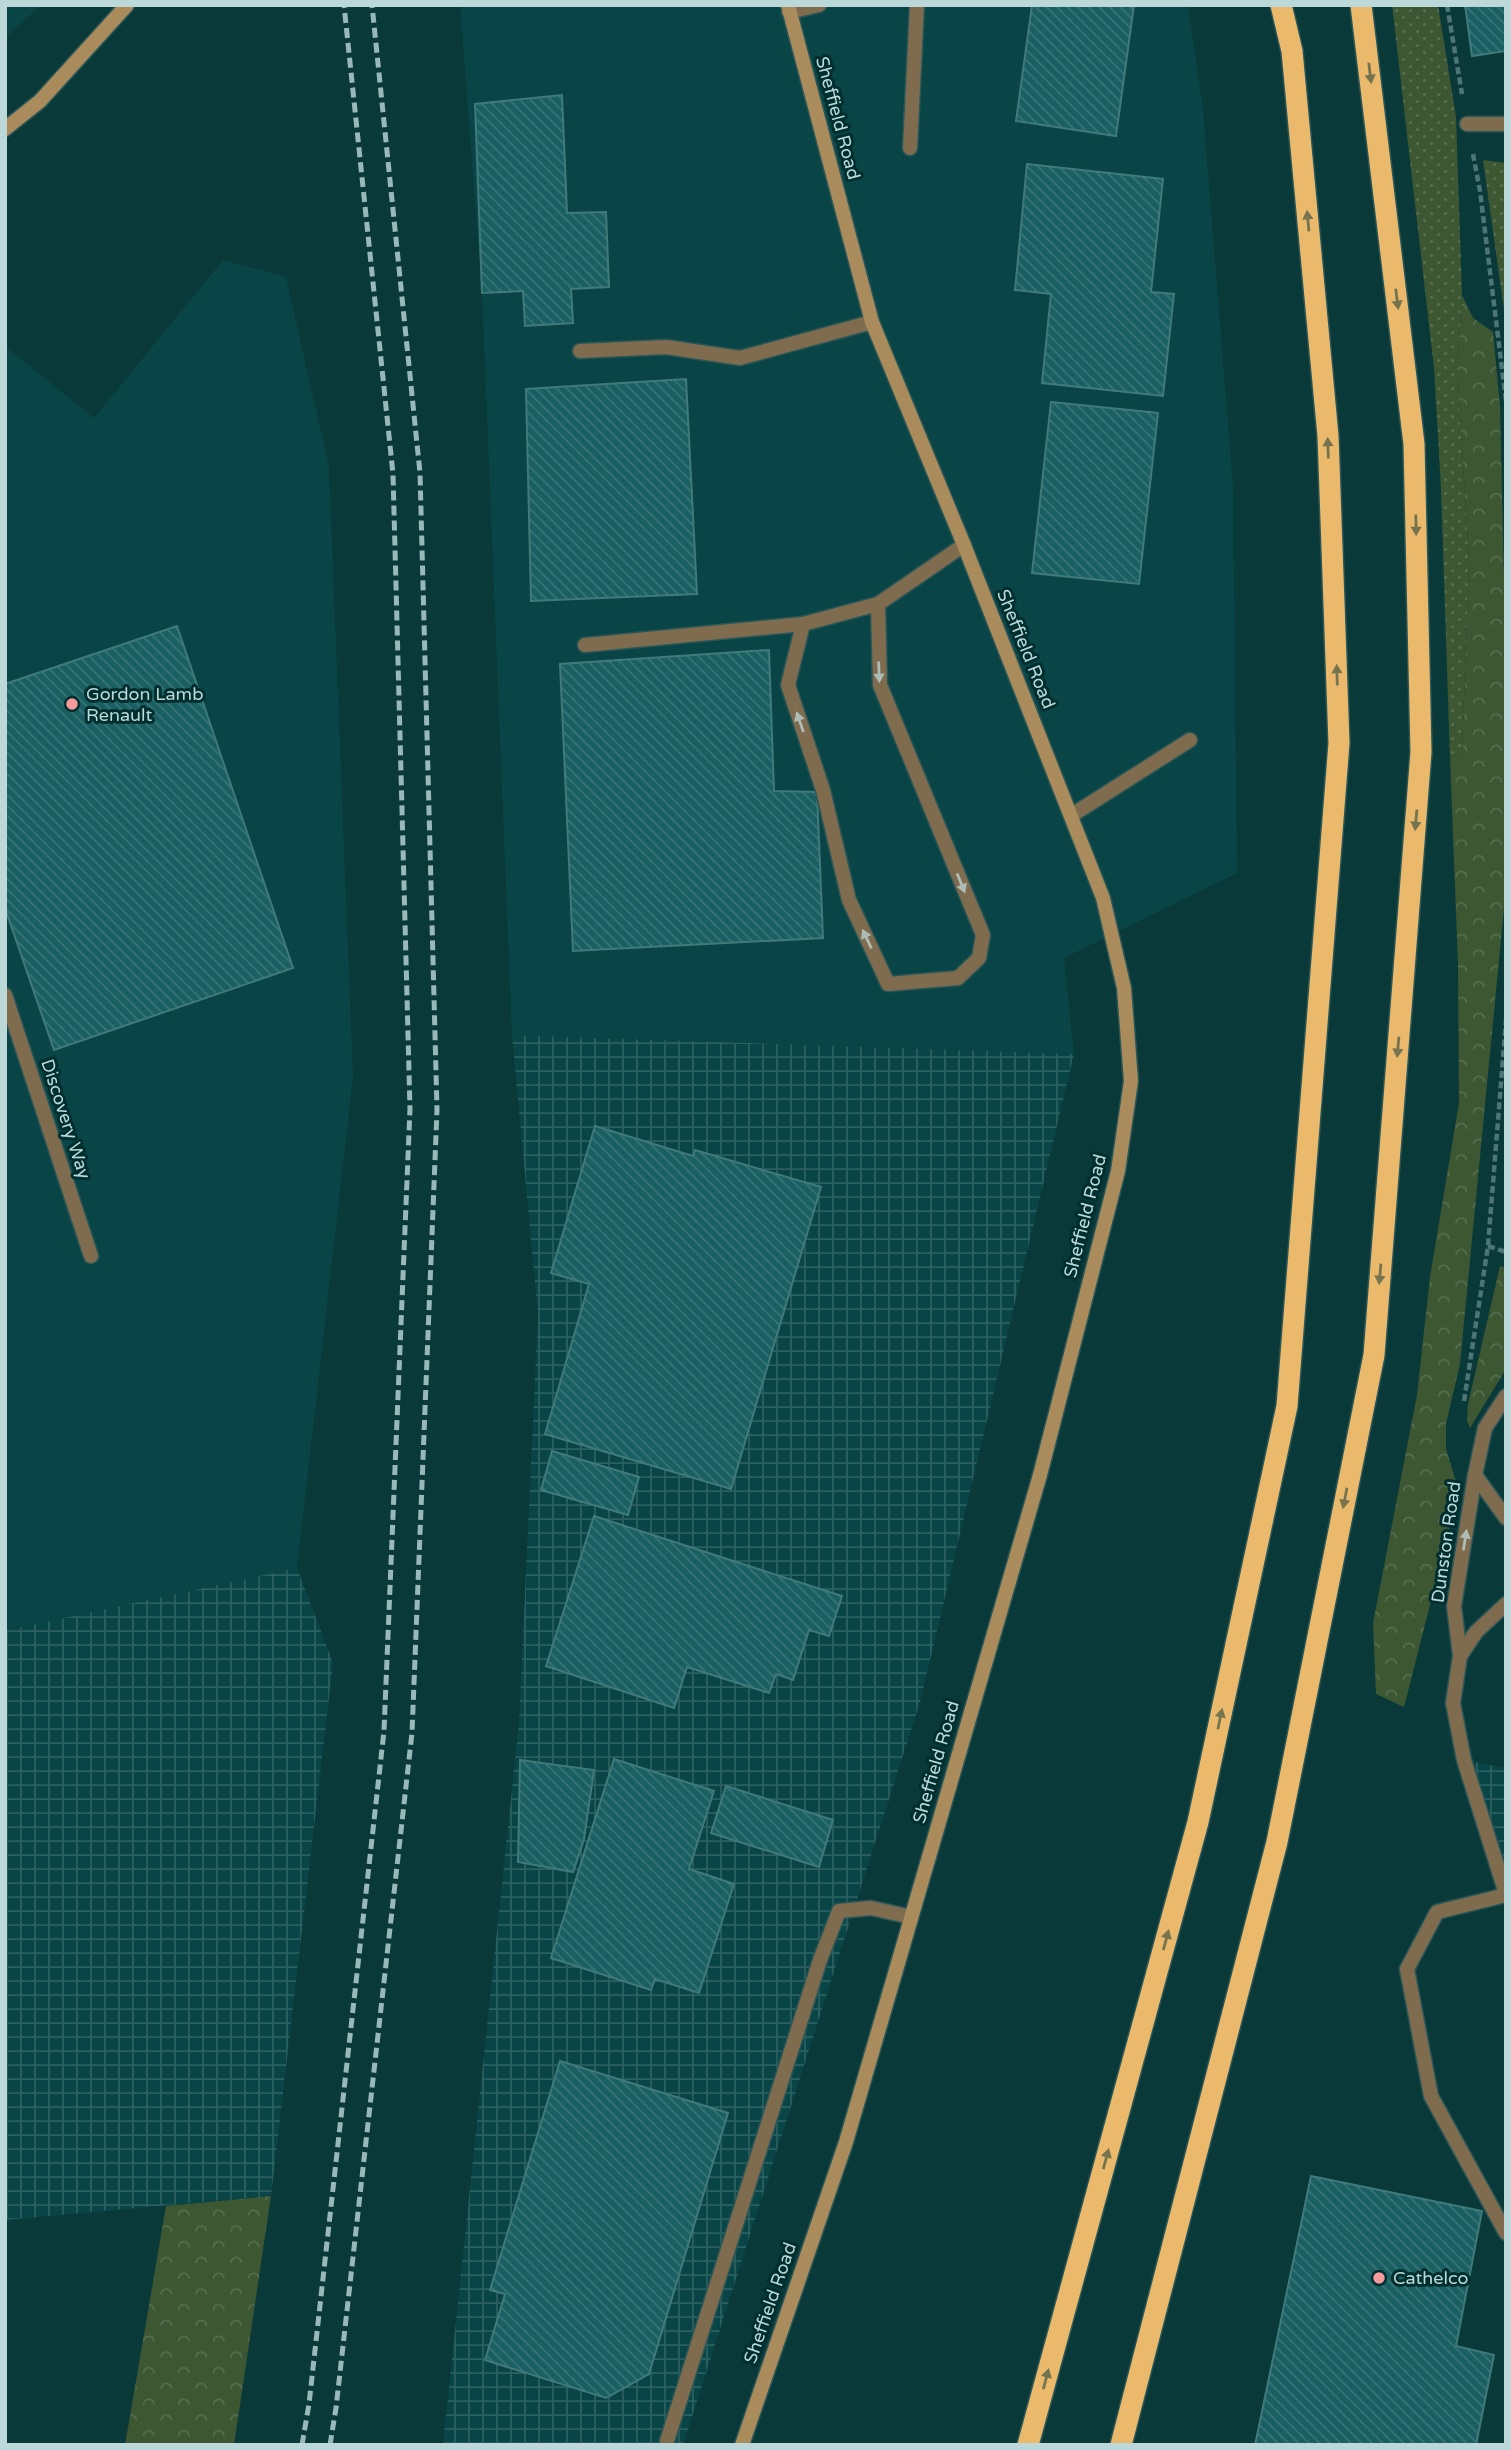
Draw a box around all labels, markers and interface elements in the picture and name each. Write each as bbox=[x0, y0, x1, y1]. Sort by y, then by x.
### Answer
street label: Sheffield Road bbox=[811, 54, 865, 182]
one-way arrow bbox=[1364, 62, 1375, 84]
one-way arrow bbox=[1302, 210, 1313, 232]
one-way arrow bbox=[1391, 288, 1402, 310]
one-way arrow bbox=[1323, 436, 1334, 458]
one-way arrow bbox=[1410, 514, 1422, 536]
street label: Sheffield Road bbox=[992, 586, 1060, 712]
one-way arrow bbox=[874, 661, 885, 683]
one-way arrow bbox=[1331, 664, 1342, 686]
place label: Gordon Lamb Renault bbox=[86, 683, 204, 726]
marker: Gordon Lamb Renault bbox=[64, 696, 80, 712]
one-way arrow bbox=[795, 711, 805, 732]
one-way arrow bbox=[1410, 810, 1421, 832]
one-way arrow bbox=[956, 873, 967, 894]
one-way arrow bbox=[862, 929, 873, 949]
one-way arrow bbox=[1392, 1036, 1403, 1058]
street label: Discovery Way bbox=[36, 1056, 96, 1182]
street label: Sheffield Road bbox=[1059, 1152, 1111, 1280]
one-way arrow bbox=[1374, 1263, 1385, 1285]
street label: Dunston Road bbox=[1427, 1480, 1465, 1604]
one-way arrow bbox=[1340, 1487, 1351, 1509]
one-way arrow bbox=[1460, 1529, 1471, 1551]
street label: Sheffield Road bbox=[908, 1698, 964, 1826]
one-way arrow bbox=[1215, 1708, 1226, 1730]
one-way arrow bbox=[1161, 1929, 1172, 1951]
one-way arrow bbox=[1101, 2148, 1111, 2169]
street label: Sheffield Road bbox=[739, 2240, 801, 2366]
place label: Cathelco bbox=[1393, 2267, 1468, 2289]
marker: Cathelco bbox=[1371, 2270, 1387, 2286]
one-way arrow bbox=[1041, 2368, 1052, 2390]

